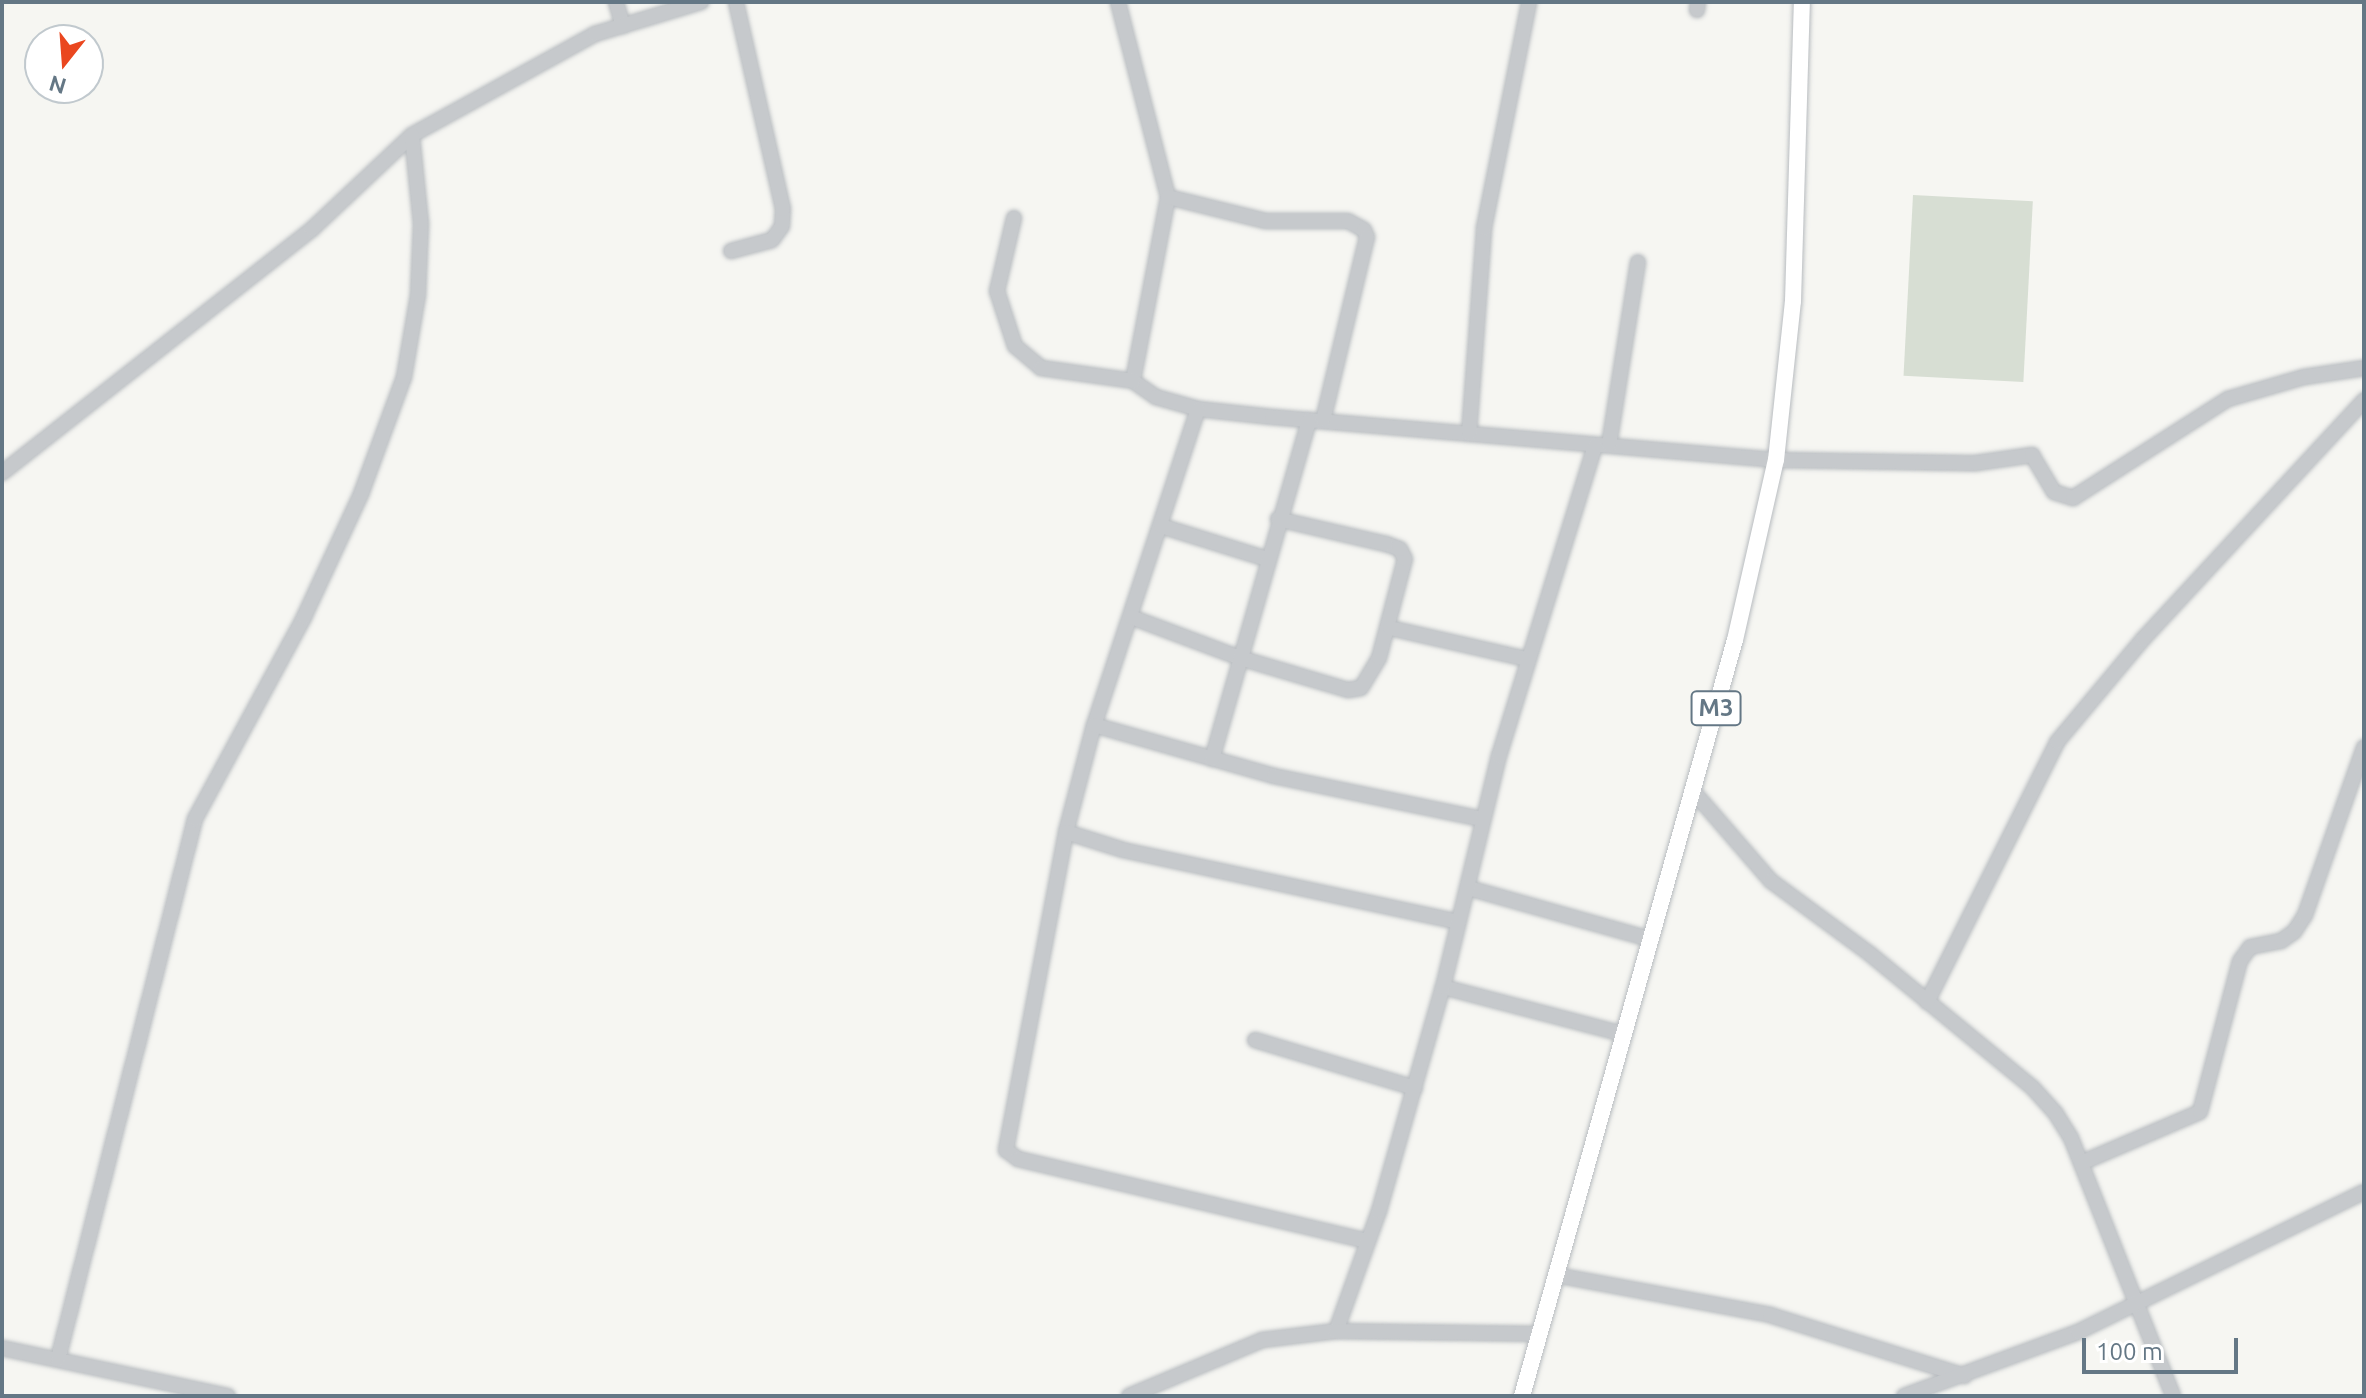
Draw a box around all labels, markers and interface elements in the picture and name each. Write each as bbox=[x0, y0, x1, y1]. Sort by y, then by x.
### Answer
north arrow bbox=[24, 24, 104, 104]
text: N bbox=[46, 71, 69, 100]
road number: M3 bbox=[1690, 688, 1742, 728]
scale bar bbox=[2086, 1322, 2242, 1372]
text: 100 m bbox=[2096, 1338, 2163, 1365]

